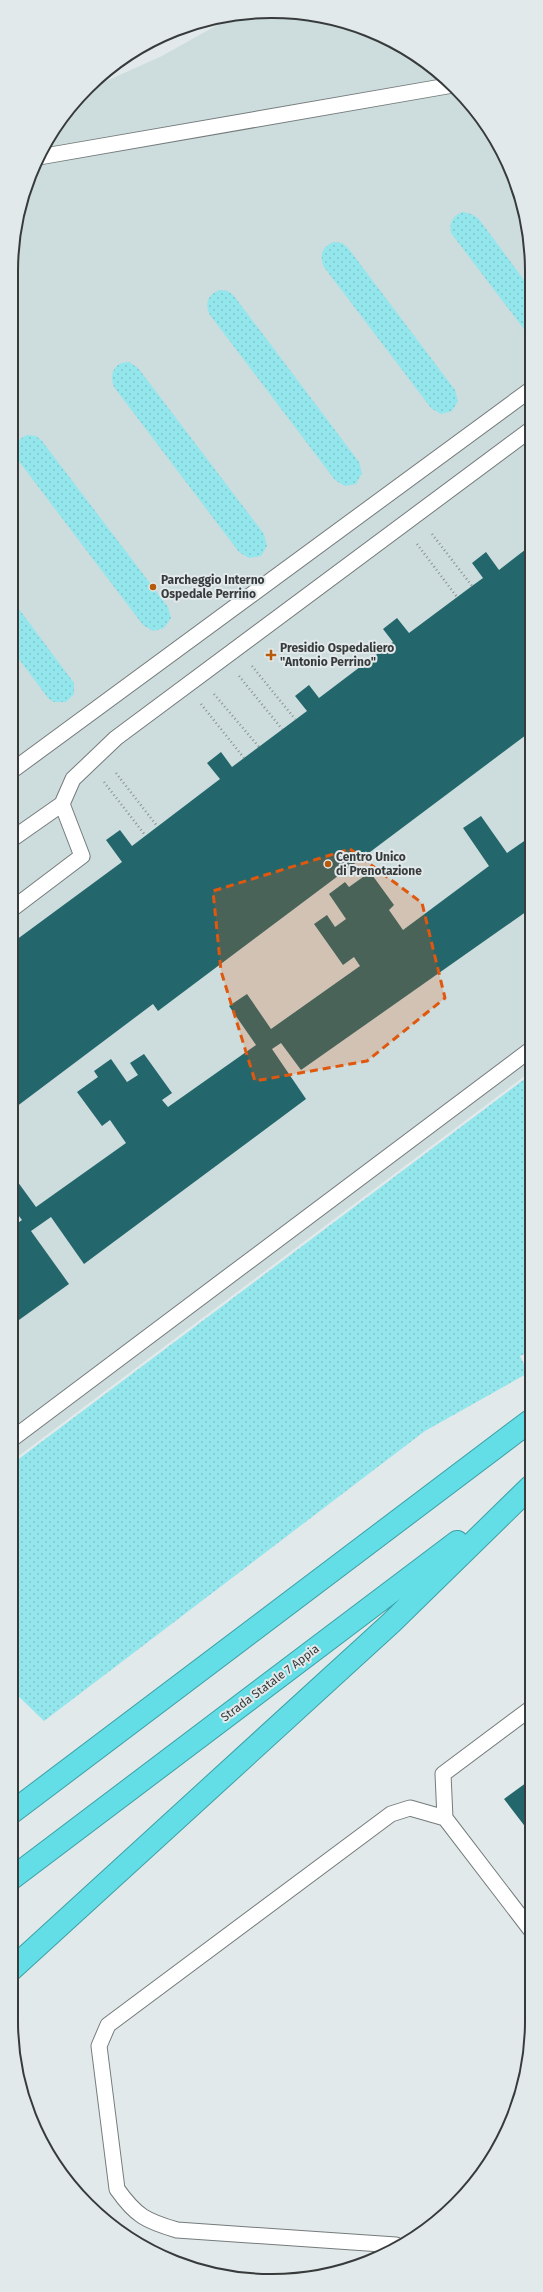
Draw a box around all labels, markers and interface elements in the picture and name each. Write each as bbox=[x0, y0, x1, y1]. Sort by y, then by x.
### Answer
place label: Parcheggio Interno Ospedale Perrino bbox=[161, 573, 265, 601]
marker: Parcheggio Interno Ospedale Perrino bbox=[148, 582, 158, 592]
place label: Presidio Ospedaliero "Antonio Perrino" bbox=[280, 641, 394, 669]
marker: Presidio Ospedaliero "Antonio Perrino" bbox=[265, 649, 277, 661]
place label: Centro Unico di Prenotazione bbox=[336, 850, 422, 878]
marker: Centro Unico di Prenotazione bbox=[323, 859, 333, 869]
street label: Strada Statale 7 Appia bbox=[218, 1642, 322, 1724]

